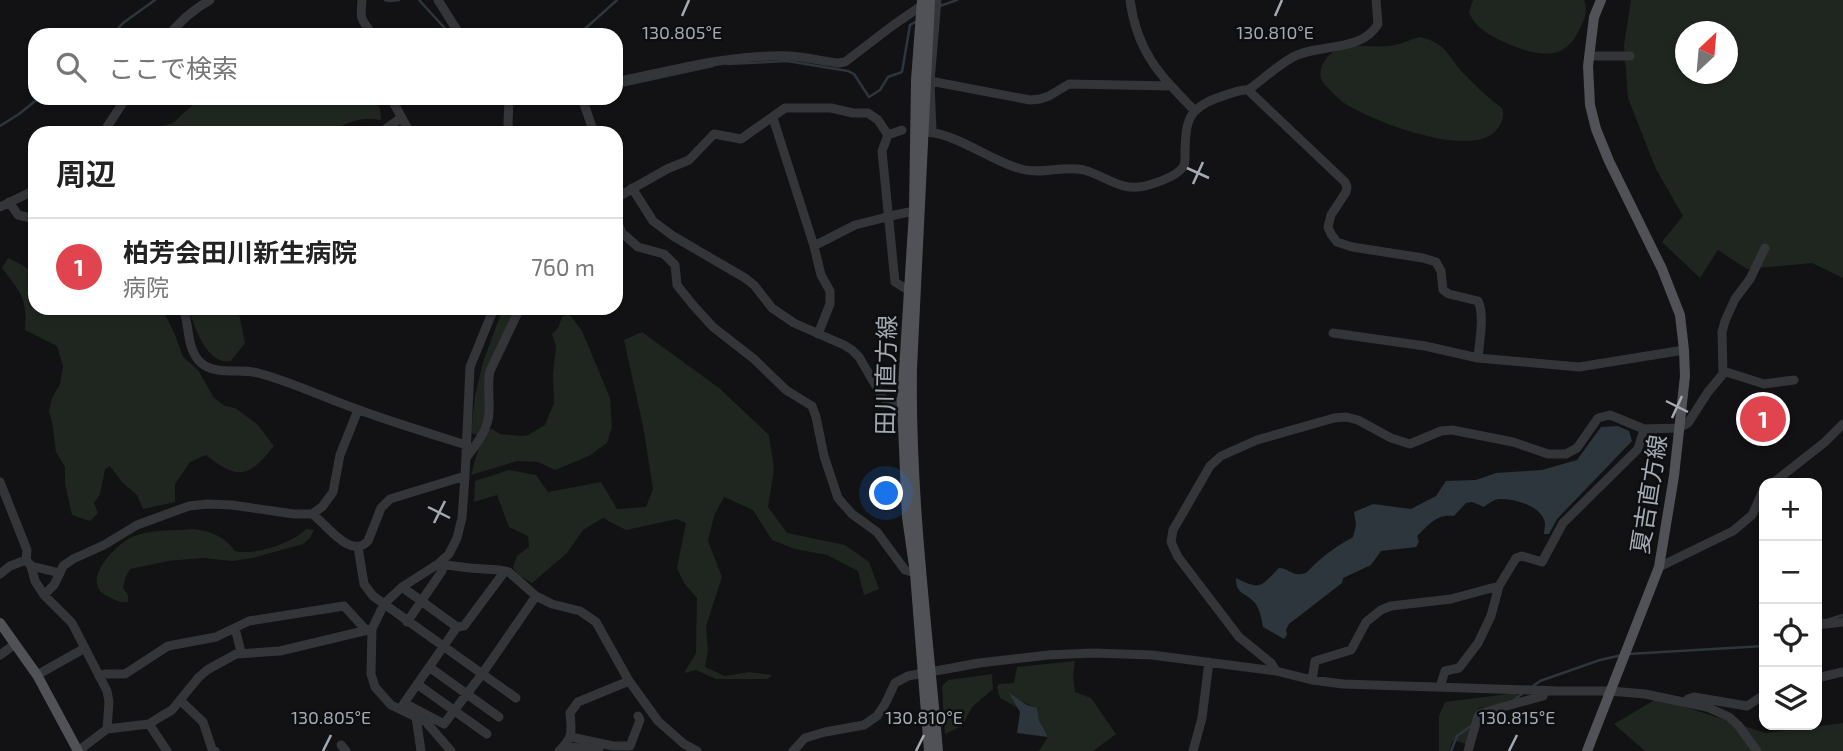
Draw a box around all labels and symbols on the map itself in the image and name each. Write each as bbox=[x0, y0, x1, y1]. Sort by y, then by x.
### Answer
text: 130.805°E bbox=[642, 21, 722, 43]
text: 130.810°E bbox=[1236, 21, 1314, 43]
north arrow bbox=[1675, 21, 1738, 84]
street label: 田川直方線 bbox=[869, 315, 901, 435]
pin: 1 bbox=[1740, 393, 1786, 445]
street label: 夏吉直方線 bbox=[1624, 432, 1672, 556]
your location bbox=[869, 476, 903, 510]
text: 130.805°E bbox=[291, 706, 371, 728]
text: 130.810°E bbox=[885, 706, 963, 728]
text: 130.815°E bbox=[1479, 706, 1555, 728]

